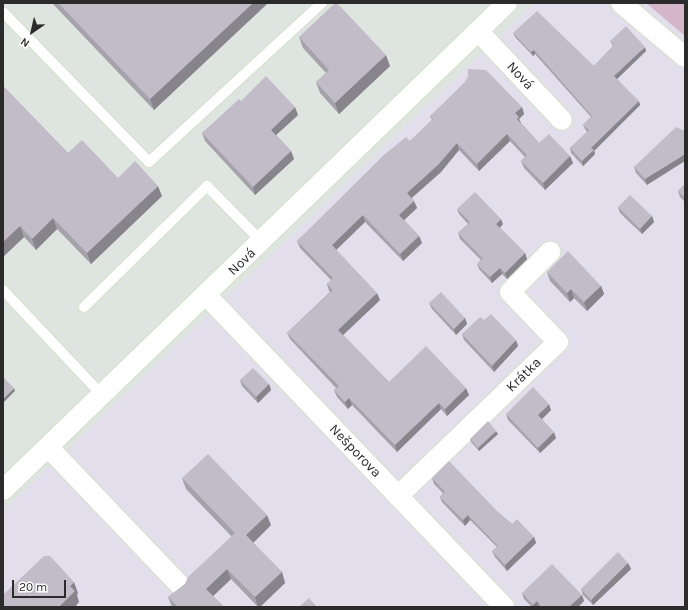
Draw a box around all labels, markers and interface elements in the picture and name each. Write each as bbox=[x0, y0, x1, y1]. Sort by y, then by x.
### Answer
north arrow bbox=[12, 12, 52, 52]
text: N bbox=[18, 35, 32, 50]
street label: Nová bbox=[503, 59, 537, 93]
street label: Nová bbox=[225, 245, 259, 279]
street label: Krátka bbox=[503, 354, 545, 396]
street label: Nešporova bbox=[326, 421, 384, 481]
scale bar bbox=[14, 572, 68, 598]
text: 20 m bbox=[19, 580, 47, 594]

